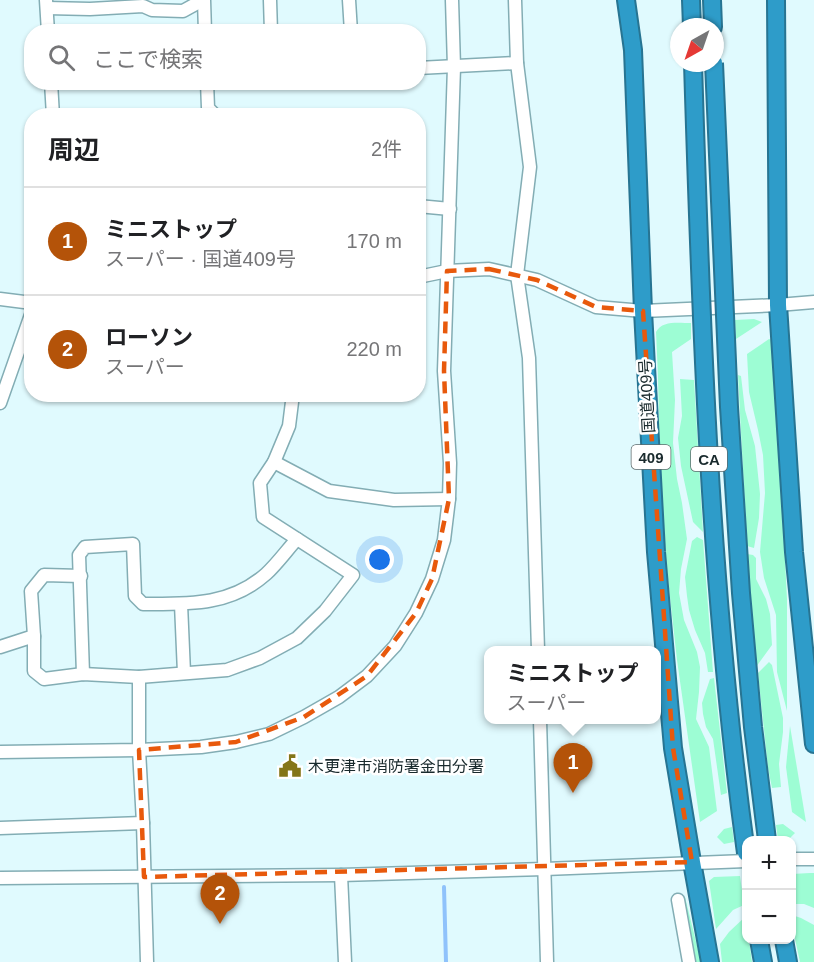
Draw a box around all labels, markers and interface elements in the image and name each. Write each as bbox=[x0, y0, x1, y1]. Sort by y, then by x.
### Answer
north arrow bbox=[670, 18, 724, 72]
search box bbox=[24, 24, 426, 90]
icon: search bbox=[45, 41, 78, 74]
text: ここで検索 bbox=[93, 47, 203, 72]
text: 周辺 bbox=[48, 135, 100, 165]
text: 2件 bbox=[371, 138, 402, 160]
text: ミニストップ bbox=[105, 217, 237, 242]
text: 1 bbox=[62, 230, 73, 252]
text: 170 m bbox=[346, 230, 402, 252]
text: スーパー · 国道409号 bbox=[105, 248, 296, 270]
text: ローソン bbox=[105, 325, 193, 350]
text: 2 bbox=[62, 338, 73, 360]
text: 220 m bbox=[346, 338, 402, 360]
text: スーパー bbox=[105, 356, 185, 378]
street label: 国道409号 bbox=[637, 358, 657, 434]
road number: 409 bbox=[632, 445, 670, 469]
road number: CA bbox=[691, 447, 727, 471]
your location bbox=[365, 545, 394, 574]
popup bbox=[484, 646, 661, 724]
text: ミニストップ bbox=[506, 661, 639, 686]
text: スーパー bbox=[506, 692, 586, 714]
pin: 1 bbox=[554, 744, 592, 793]
public building icon: 木更津市消防署金田分署 bbox=[277, 753, 303, 779]
place label: 木更津市消防署金田分署 bbox=[308, 758, 484, 775]
map controls bbox=[742, 836, 796, 944]
button: + bbox=[742, 836, 796, 890]
pin: 2 bbox=[200, 874, 240, 924]
button: − bbox=[742, 890, 796, 944]

